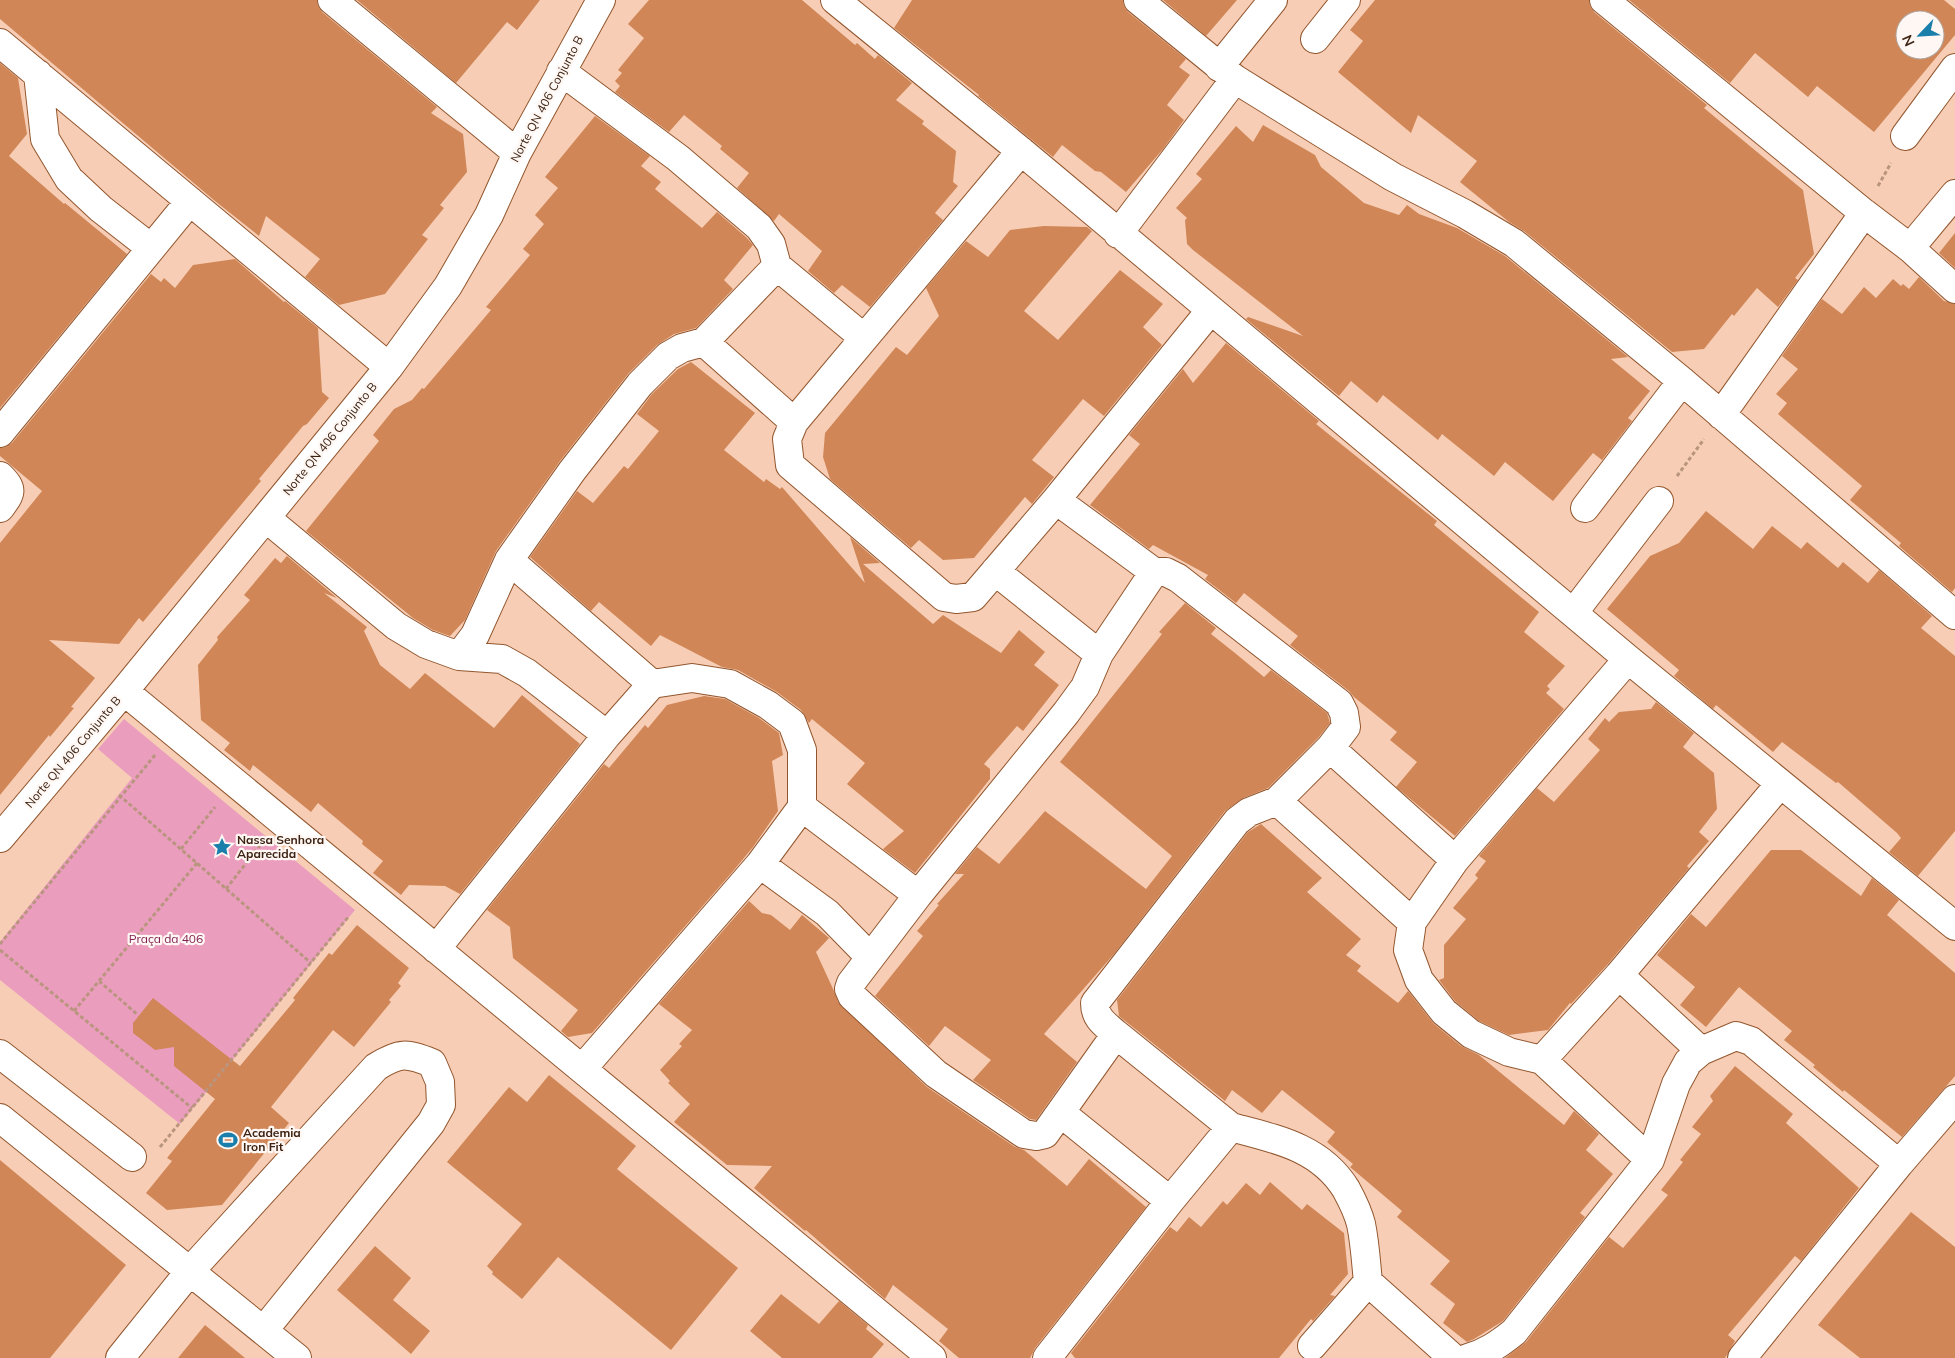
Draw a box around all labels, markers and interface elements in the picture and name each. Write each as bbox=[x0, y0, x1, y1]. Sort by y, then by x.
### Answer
north arrow bbox=[1895, 10, 1945, 60]
text: N bbox=[1898, 32, 1919, 49]
street label: Norte QN 406 Conjunto B bbox=[507, 33, 586, 165]
street label: Norte QN 406 Conjunto B bbox=[279, 379, 380, 498]
street label: Norte QN 406 Conjunto B bbox=[22, 693, 124, 811]
place label: Nassa Senhora Aparecida bbox=[237, 832, 324, 861]
place icon: Nassa Senhora Aparecida bbox=[211, 836, 233, 858]
park label: Praça da 406 bbox=[129, 931, 203, 946]
place label: Academia Iron Fit bbox=[243, 1125, 301, 1154]
sports icon: Academia Iron Fit bbox=[217, 1129, 239, 1151]

